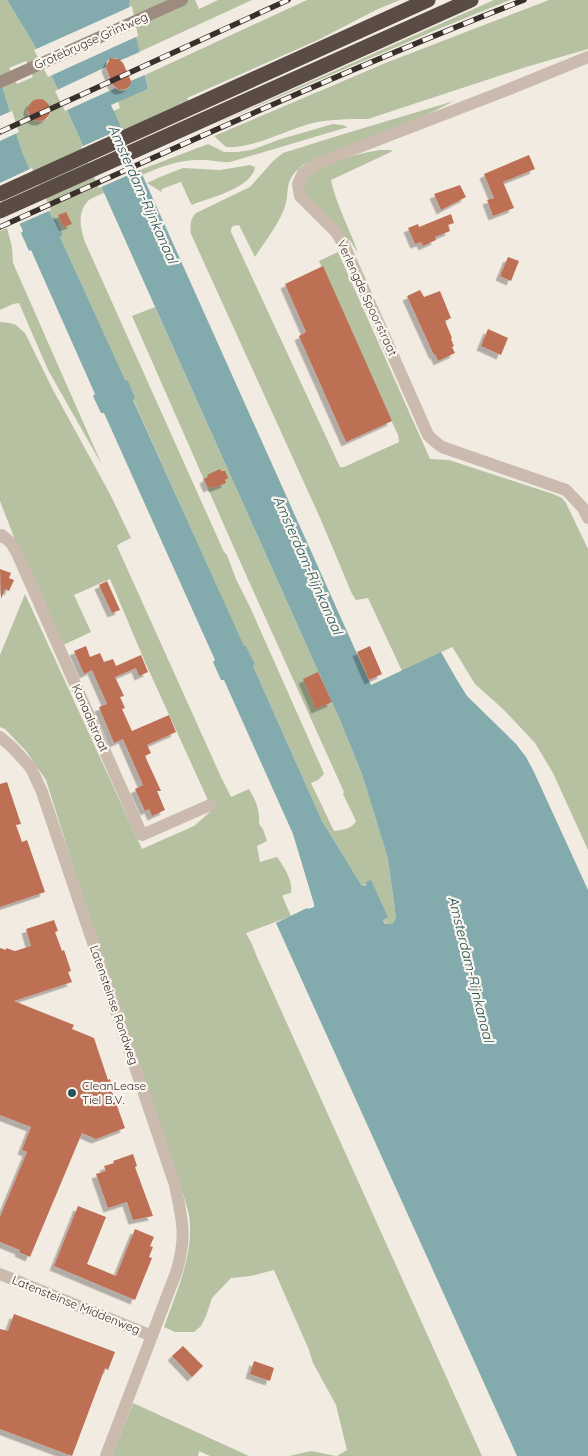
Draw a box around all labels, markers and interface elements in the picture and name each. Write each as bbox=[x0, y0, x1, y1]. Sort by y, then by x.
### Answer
street label: Grotebrugse Grintweg bbox=[32, 9, 150, 72]
water label: Amsterdam-Rijnkanaal bbox=[104, 122, 182, 268]
street label: Verlengde Spoorstraat bbox=[334, 237, 401, 358]
water label: Amsterdam-Rijnkanaal bbox=[269, 493, 347, 639]
street label: Kanaalstraat bbox=[69, 682, 112, 754]
water label: Amsterdam-Rijnkanaal bbox=[444, 894, 498, 1046]
street label: Latensteinse Rondweg bbox=[87, 943, 142, 1067]
place label: CleanLease Tiel B.V. bbox=[82, 1078, 147, 1107]
marker: CleanLease Tiel B.V. bbox=[66, 1087, 78, 1099]
street label: Latensteinse Middenweg bbox=[10, 1272, 143, 1337]

